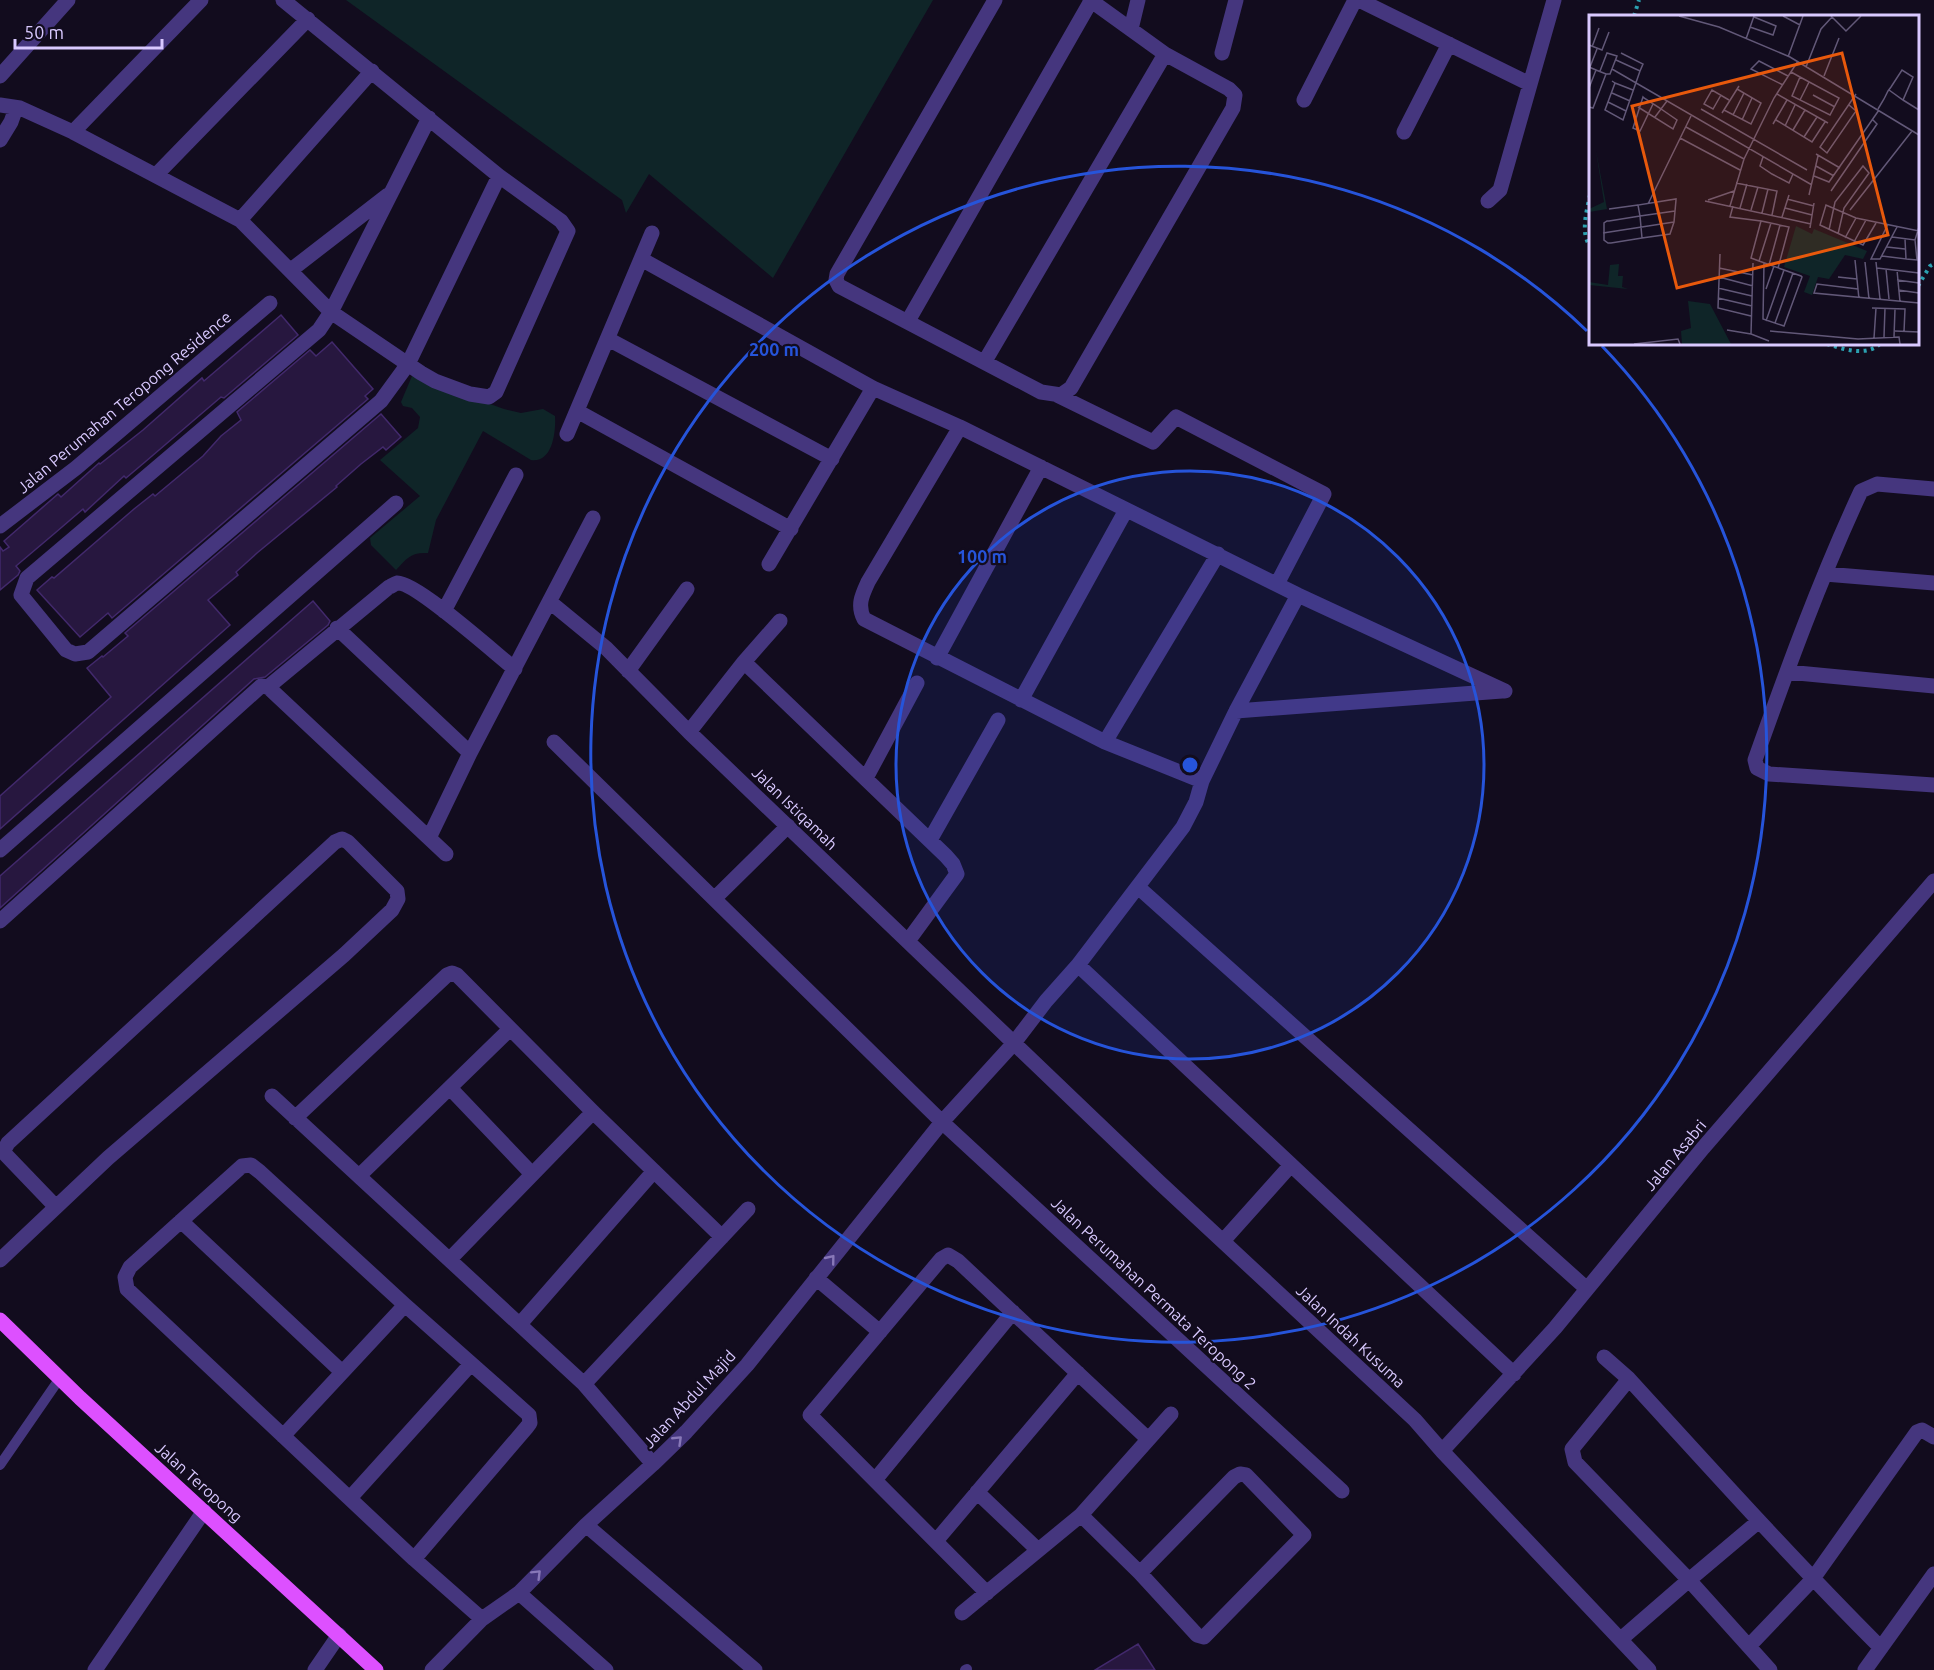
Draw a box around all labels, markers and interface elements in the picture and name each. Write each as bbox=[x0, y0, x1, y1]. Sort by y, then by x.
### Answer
scale bar bbox=[15, 12, 162, 50]
inset map bbox=[1589, 15, 1919, 345]
text: 50 m bbox=[24, 22, 64, 42]
street label: Jalan Perumahan Teropong Residence bbox=[14, 307, 234, 497]
text: 200 m bbox=[749, 339, 799, 359]
text: 100 m bbox=[957, 546, 1007, 566]
centre of rings bbox=[1180, 755, 1200, 775]
street label: Jalan Istiqamah bbox=[749, 763, 841, 853]
street label: Jalan Asabri bbox=[1640, 1116, 1710, 1194]
street label: Jalan Perumahan Permata Teropong 2 bbox=[1048, 1193, 1260, 1393]
one-way arrow bbox=[823, 1255, 834, 1266]
street label: Jalan Indah Kusuma bbox=[1293, 1281, 1409, 1391]
street label: Jalan Abdul Majid bbox=[639, 1347, 739, 1451]
one-way arrow bbox=[671, 1436, 681, 1447]
street label: Jalan Teropong bbox=[152, 1438, 246, 1526]
one-way arrow bbox=[529, 1571, 540, 1582]

